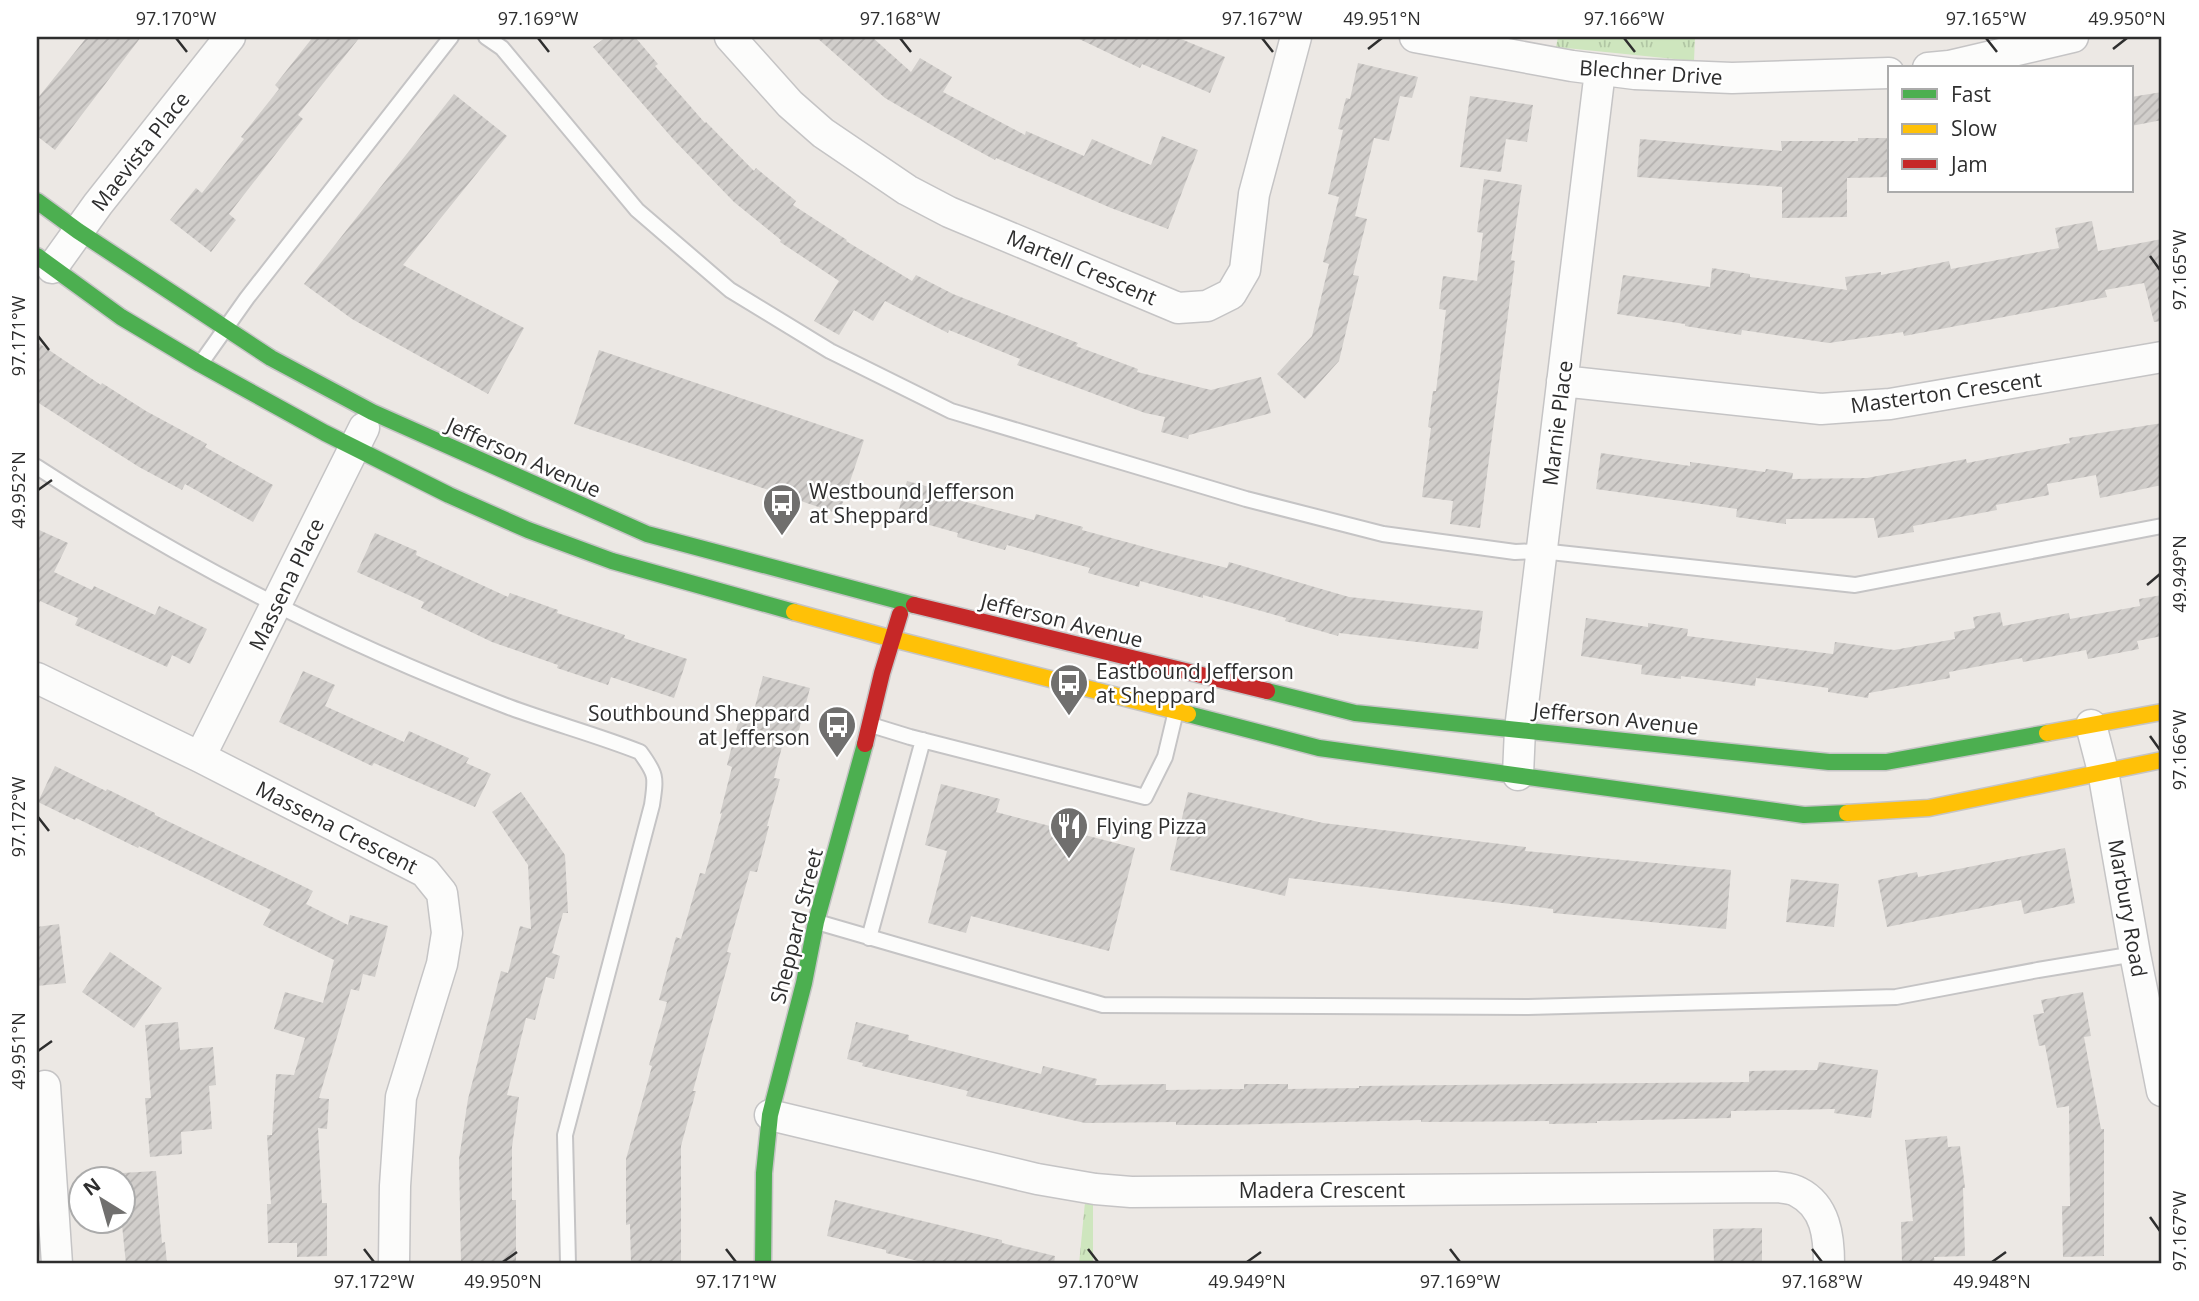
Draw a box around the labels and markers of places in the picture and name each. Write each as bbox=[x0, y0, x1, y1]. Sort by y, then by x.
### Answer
place label: Westbound Jefferson at Sheppard bbox=[809, 477, 1015, 529]
bus stop icon: Westbound Jefferson at Sheppard bbox=[761, 482, 803, 537]
place label: Eastbound Jefferson at Sheppard bbox=[1096, 657, 1294, 709]
bus stop icon: Eastbound Jefferson at Sheppard bbox=[1048, 662, 1090, 717]
place label: Southbound Sheppard at Jefferson bbox=[588, 699, 810, 751]
bus stop icon: Southbound Sheppard at Jefferson bbox=[816, 704, 858, 759]
restaurant icon: Flying Pizza bbox=[1048, 805, 1090, 860]
place label: Flying Pizza bbox=[1096, 812, 1207, 840]

